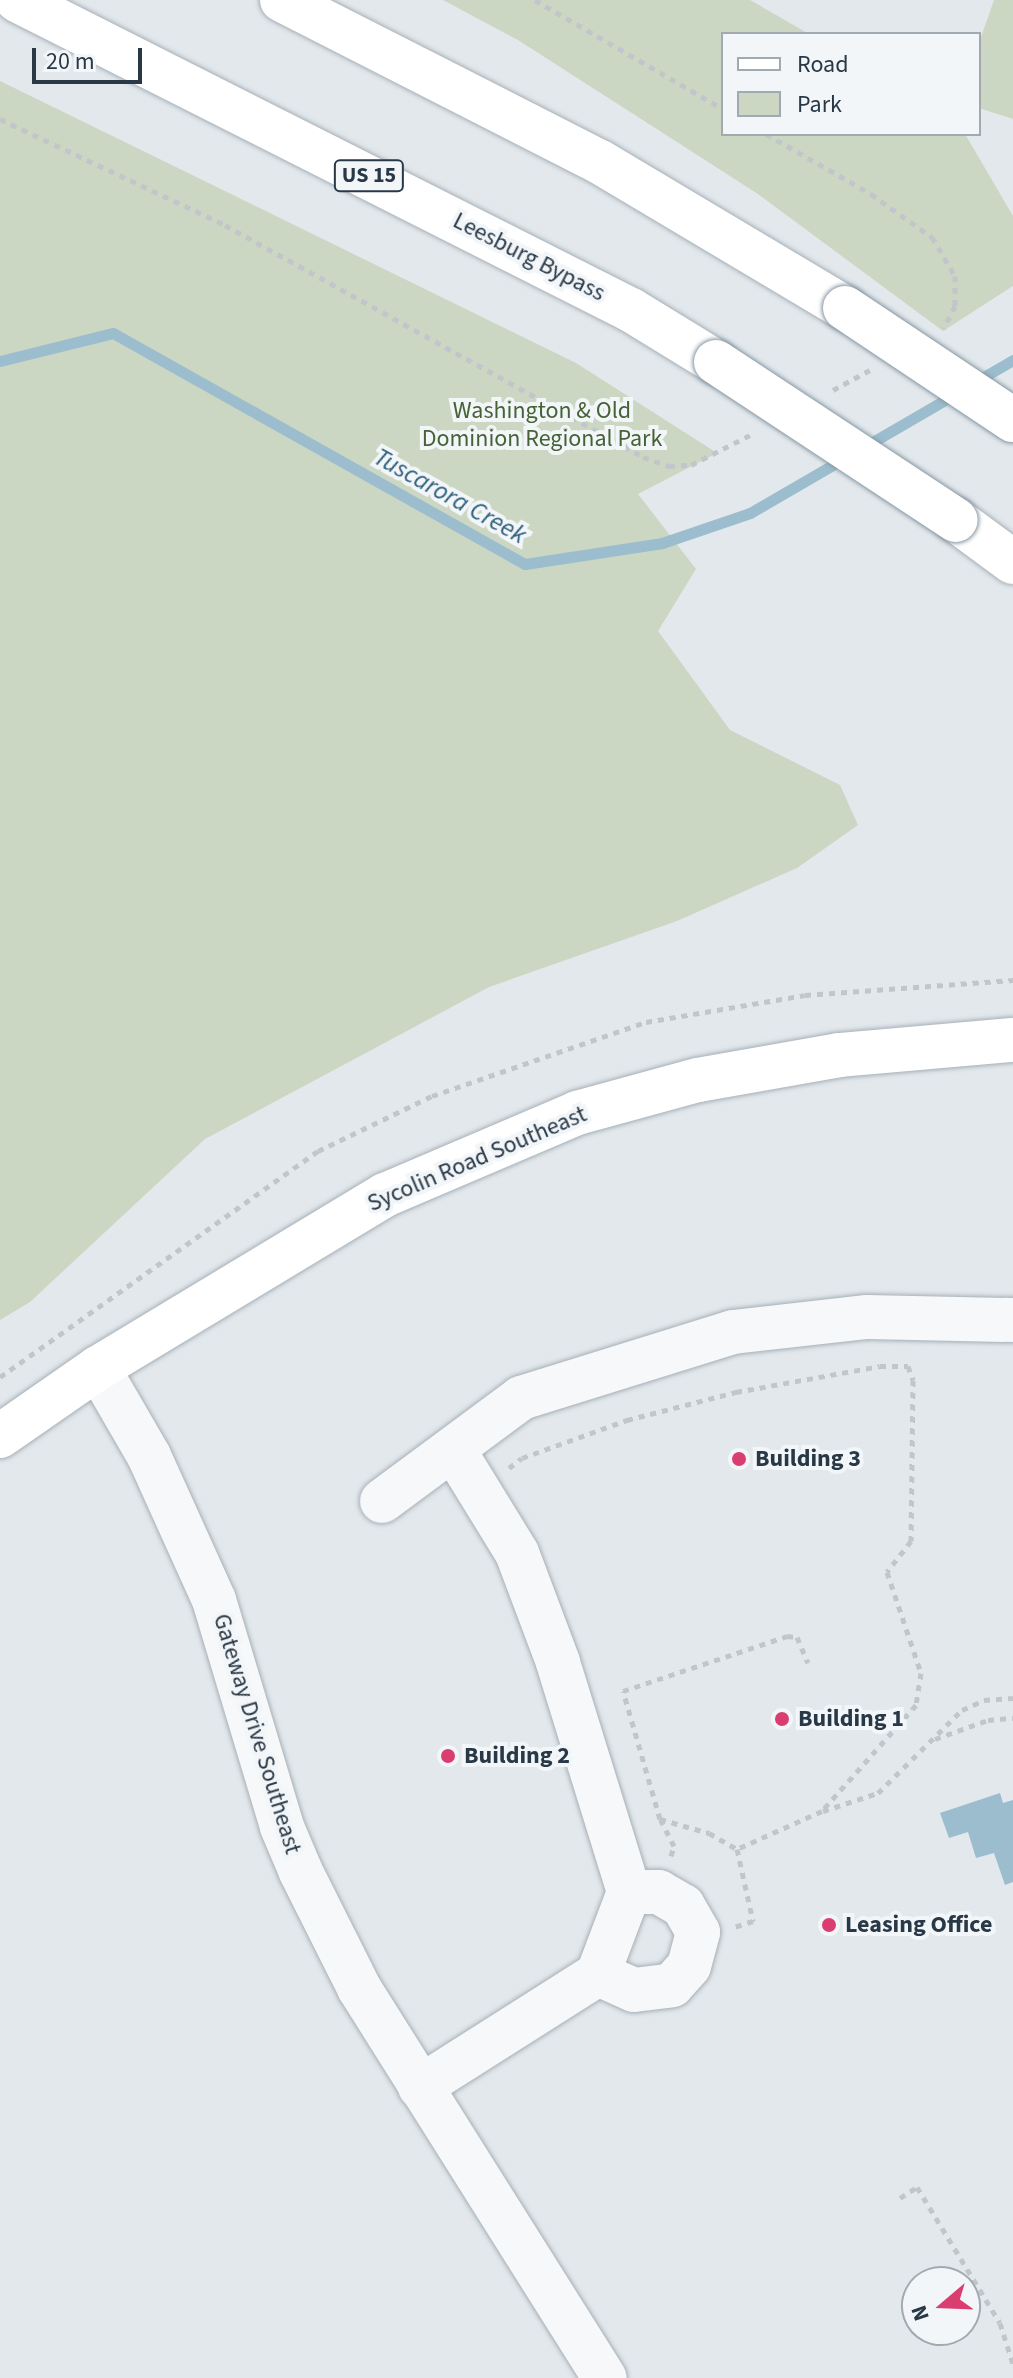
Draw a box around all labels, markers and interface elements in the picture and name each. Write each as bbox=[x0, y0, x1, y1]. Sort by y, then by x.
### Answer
scale bar bbox=[36, 32, 146, 82]
legend bbox=[721, 32, 981, 136]
text: 20 m bbox=[46, 44, 95, 79]
text: Road bbox=[797, 47, 849, 82]
text: Park bbox=[797, 87, 842, 122]
road number: US 15 bbox=[333, 158, 405, 194]
street label: Leesburg Bypass bbox=[448, 206, 610, 308]
park label: Washington & Old Dominion Regional Park bbox=[422, 397, 662, 453]
water label: Tuscarora Creek bbox=[368, 441, 532, 551]
street label: Sycolin Road Southeast bbox=[363, 1100, 591, 1218]
place label: Building 3 bbox=[755, 1445, 861, 1473]
marker: Building 3 bbox=[730, 1450, 748, 1468]
street label: Gateway Drive Southeast bbox=[207, 1610, 307, 1858]
place label: Building 1 bbox=[798, 1705, 904, 1733]
marker: Building 1 bbox=[773, 1710, 791, 1728]
place label: Building 2 bbox=[464, 1742, 570, 1770]
marker: Building 2 bbox=[439, 1747, 457, 1765]
place label: Leasing Office bbox=[845, 1911, 992, 1939]
marker: Leasing Office bbox=[820, 1916, 838, 1934]
north arrow bbox=[901, 2266, 981, 2346]
text: N bbox=[903, 2301, 938, 2325]

